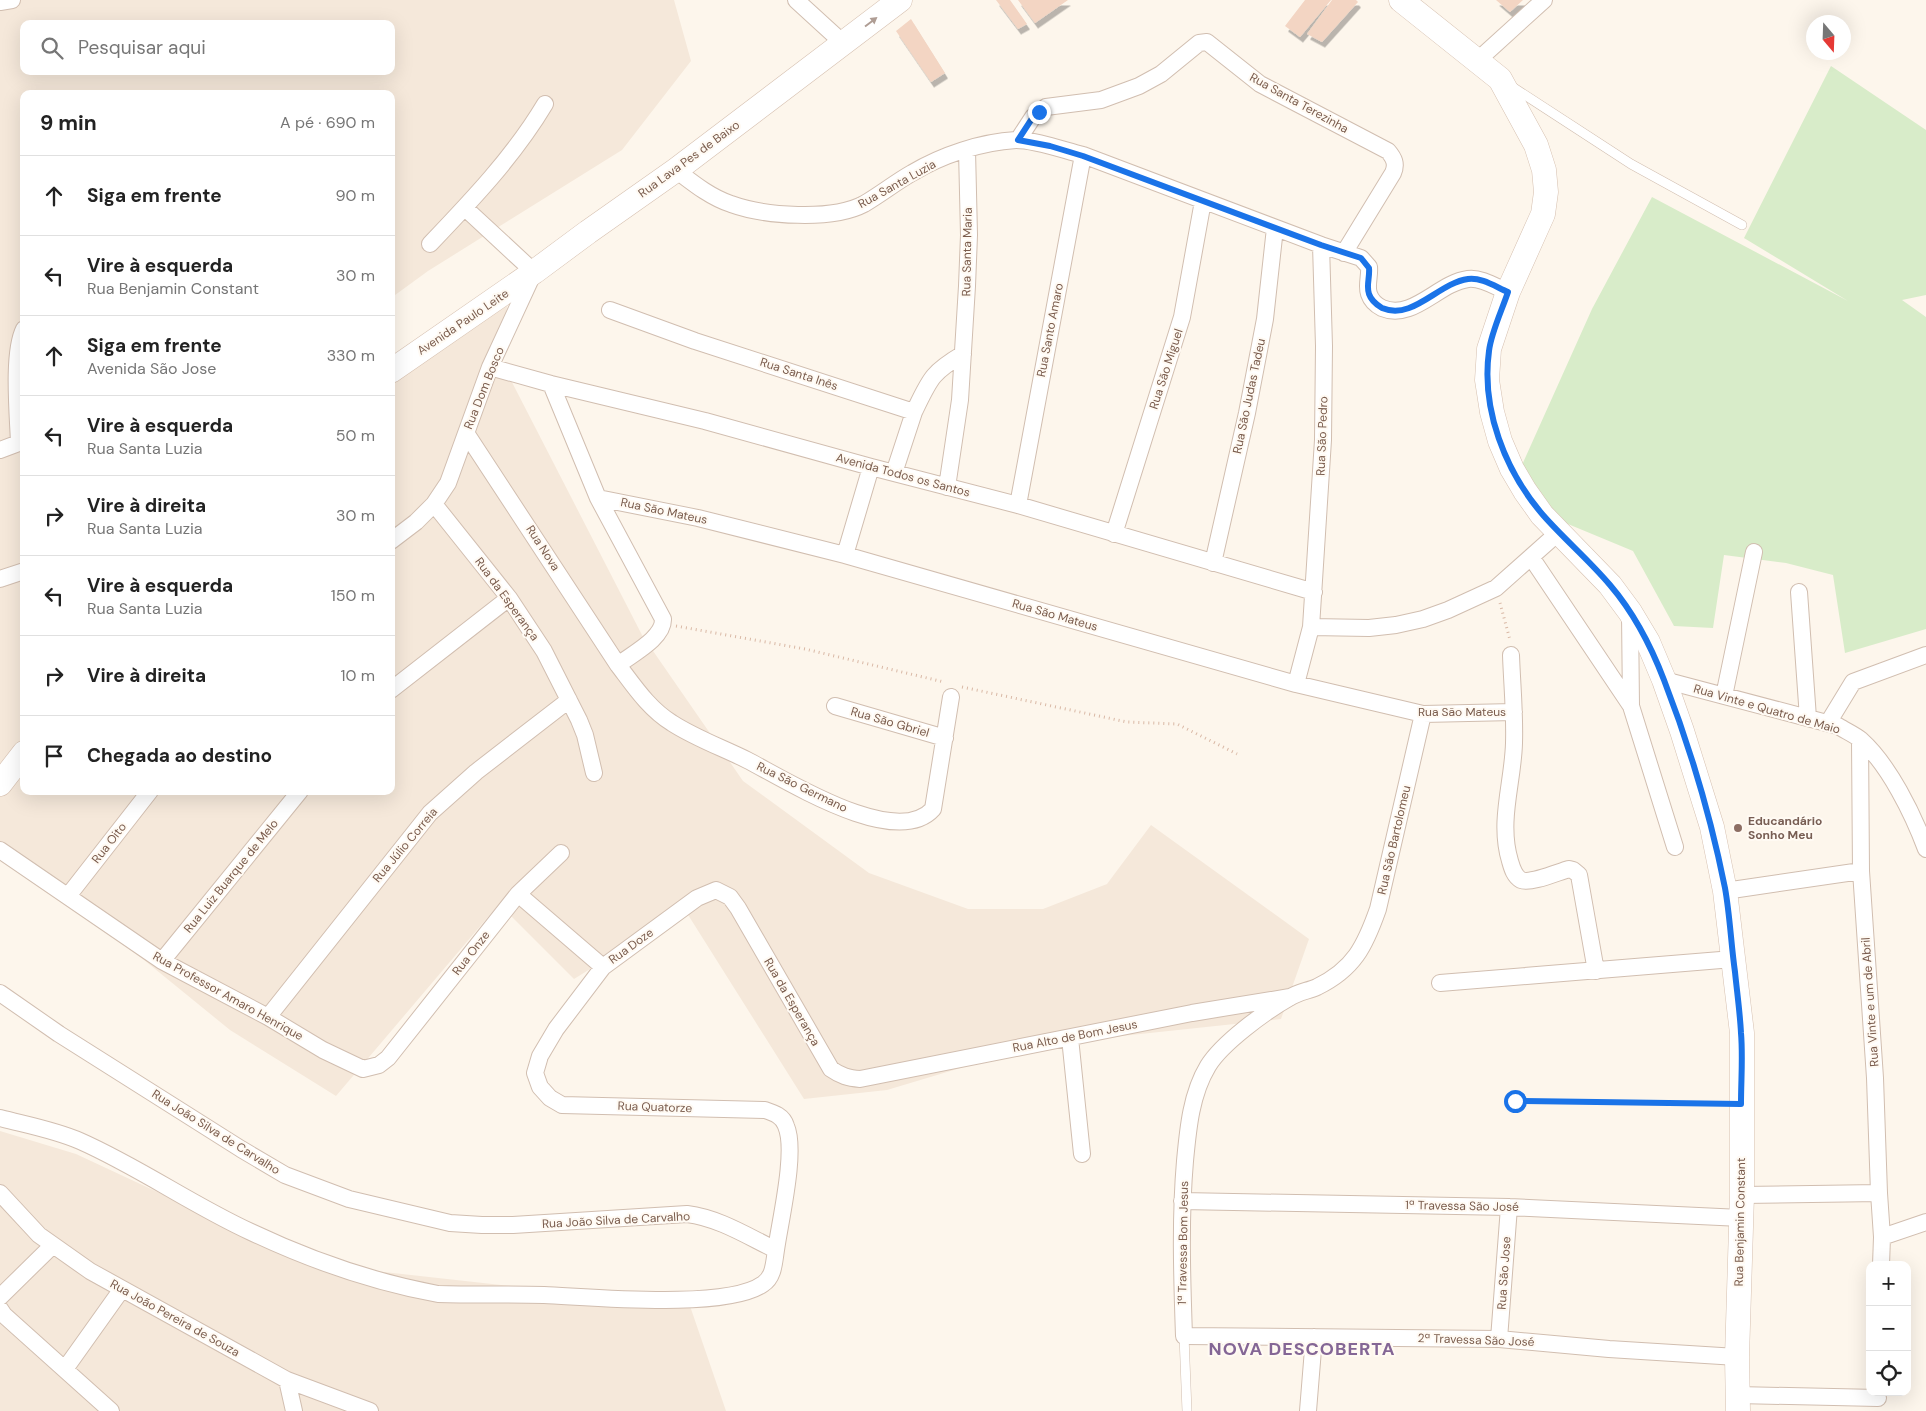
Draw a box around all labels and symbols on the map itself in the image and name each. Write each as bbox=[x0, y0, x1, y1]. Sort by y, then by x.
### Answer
north arrow bbox=[1806, 15, 1851, 60]
one-way arrow bbox=[864, 16, 877, 27]
street label: Rua Santa Terezinha bbox=[1247, 69, 1351, 137]
route end bbox=[1028, 101, 1051, 124]
street label: Rua Lava Pes de Baixo bbox=[635, 117, 743, 201]
street label: Rua Santa Luzia bbox=[855, 156, 939, 212]
street label: Rua Santa Maria bbox=[958, 207, 976, 297]
street label: Rua Santo Amaro bbox=[1033, 282, 1067, 378]
street label: Avenida Paulo Leite bbox=[414, 285, 512, 359]
street label: Rua São Miguel bbox=[1145, 327, 1187, 411]
street label: Rua São Judas Tadeu bbox=[1229, 337, 1269, 455]
street label: Rua Dom Bosco bbox=[460, 345, 508, 431]
street label: Rua Santa Inês bbox=[758, 354, 840, 394]
street label: Rua São Pedro bbox=[1313, 396, 1331, 476]
street label: Avenida Todos os Santos bbox=[834, 449, 972, 501]
street label: Rua São Mateus bbox=[619, 494, 709, 528]
street label: Rua Nova bbox=[522, 522, 564, 574]
street label: Rua da Esperança bbox=[471, 554, 543, 644]
street label: Rua São Mateus bbox=[1010, 595, 1100, 635]
street label: Rua Vinte e Quatro de Maio bbox=[1692, 680, 1842, 738]
street label: Rua São Gbriel bbox=[849, 703, 931, 741]
street label: Rua São Mateus bbox=[1418, 704, 1506, 720]
street label: Rua São Germano bbox=[754, 758, 850, 816]
street label: Rua São Bartolomeu bbox=[1374, 784, 1414, 896]
street label: Rua Júlio Correia bbox=[369, 804, 441, 886]
place label: Educandário Sonho Meu bbox=[1748, 813, 1822, 843]
street label: Rua Luiz Buarque de Melo bbox=[180, 816, 282, 936]
street label: Rua Oito bbox=[88, 819, 130, 867]
marker: Educandário Sonho Meu bbox=[1732, 822, 1744, 834]
street label: Rua Doze bbox=[605, 924, 657, 968]
street label: Rua Onze bbox=[449, 927, 493, 978]
street label: Rua Vinte e um de Abril bbox=[1857, 937, 1883, 1067]
street label: Rua Professor Amaro Henrique bbox=[150, 948, 306, 1044]
street label: Rua da Esperança bbox=[760, 955, 824, 1049]
street label: Rua Alto de Bom Jesus bbox=[1011, 1016, 1139, 1056]
street label: Rua João Silva de Carvalho bbox=[149, 1086, 283, 1178]
route start bbox=[1504, 1090, 1527, 1113]
street label: Rua Quatorze bbox=[617, 1098, 693, 1116]
street label: Rua Benjamin Constant bbox=[1731, 1157, 1749, 1287]
street label: 1ª Travessa Bom Jesus bbox=[1174, 1181, 1192, 1305]
street label: 1ª Travessa São José bbox=[1405, 1197, 1519, 1215]
street label: Rua João Silva de Carvalho bbox=[542, 1208, 690, 1232]
street label: Rua São Jose bbox=[1493, 1236, 1515, 1310]
street label: Rua João Pereira de Souza bbox=[107, 1276, 243, 1360]
street label: 2ª Travessa São José bbox=[1417, 1330, 1535, 1350]
district label: NOVA DESCOBERTA bbox=[1209, 1337, 1395, 1361]

